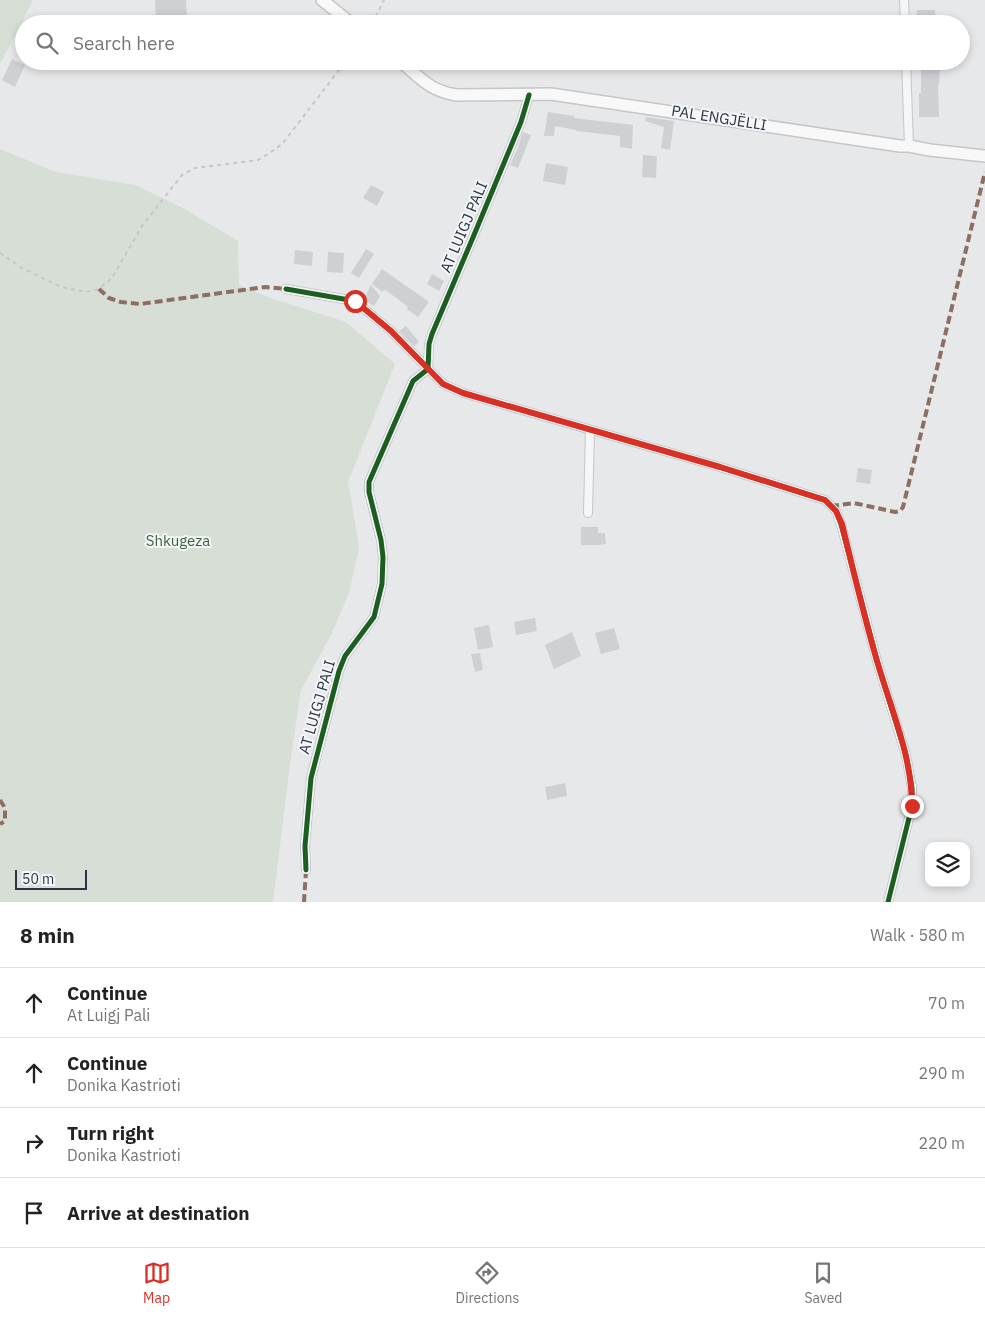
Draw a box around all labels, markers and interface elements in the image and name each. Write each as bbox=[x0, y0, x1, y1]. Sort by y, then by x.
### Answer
search box bbox=[15, 15, 970, 70]
icon: search bbox=[33, 29, 61, 57]
text: Search here bbox=[73, 31, 175, 55]
street label: PAL ENGJËLLI bbox=[670, 101, 768, 134]
street label: AT LUIGJ PALI bbox=[436, 178, 491, 275]
route start bbox=[344, 290, 367, 313]
park label: Shkugeza bbox=[146, 531, 210, 550]
street label: AT LUIGJ PALI bbox=[294, 658, 339, 756]
route end bbox=[901, 795, 924, 818]
map controls bbox=[925, 842, 970, 887]
button: layers bbox=[925, 842, 970, 887]
scale bar bbox=[15, 867, 88, 890]
text: 50 m bbox=[22, 870, 54, 888]
text: 8 min bbox=[20, 921, 75, 949]
text: Walk · 580 m bbox=[870, 925, 965, 945]
text: Continue bbox=[67, 981, 147, 1005]
icon: ahead bbox=[20, 989, 48, 1017]
text: 70 m bbox=[928, 993, 965, 1013]
text: At Luigj Pali bbox=[67, 1005, 150, 1025]
text: Continue bbox=[67, 1051, 147, 1075]
icon: ahead bbox=[20, 1059, 48, 1087]
text: 290 m bbox=[918, 1063, 965, 1083]
text: Donika Kastrioti bbox=[67, 1075, 181, 1095]
text: Turn right bbox=[67, 1121, 154, 1145]
icon: right bbox=[20, 1129, 48, 1157]
text: 220 m bbox=[918, 1133, 965, 1153]
text: Donika Kastrioti bbox=[67, 1145, 181, 1165]
icon: arrive bbox=[20, 1199, 48, 1227]
text: Arrive at destination bbox=[67, 1201, 250, 1225]
tab: Map bbox=[143, 1259, 171, 1307]
tab: Directions bbox=[456, 1259, 519, 1307]
tab: Saved bbox=[804, 1259, 842, 1307]

